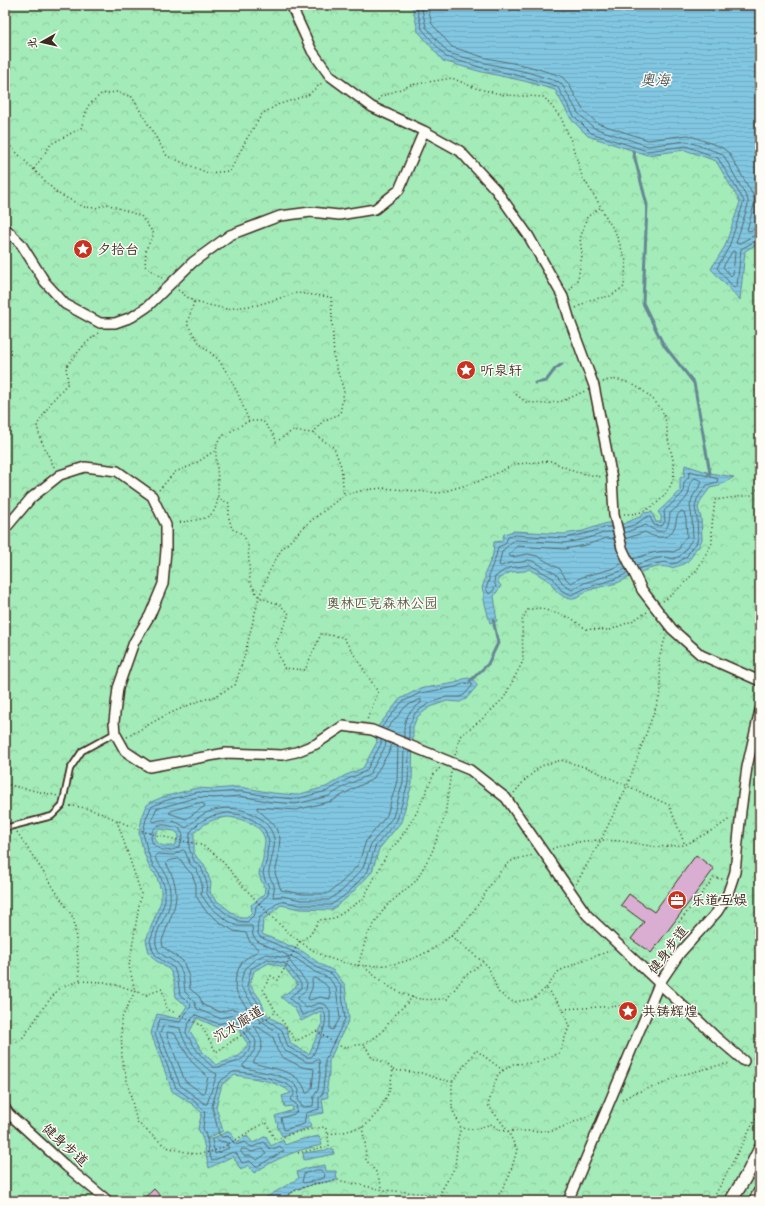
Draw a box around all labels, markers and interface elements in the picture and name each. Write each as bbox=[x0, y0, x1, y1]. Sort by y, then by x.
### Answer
north arrow bbox=[22, 22, 62, 62]
text: 北 bbox=[25, 37, 40, 50]
water label: 奥海 bbox=[640, 71, 672, 89]
place icon: 夕拾台 bbox=[72, 238, 94, 260]
place label: 夕拾台 bbox=[97, 241, 139, 258]
place icon: 听泉轩 bbox=[455, 359, 477, 381]
place label: 听泉轩 bbox=[480, 362, 522, 379]
park label: 奥林匹克森林公园 bbox=[326, 595, 438, 612]
office icon: 乐道互娱 bbox=[666, 889, 688, 911]
place label: 乐道互娱 bbox=[691, 892, 747, 909]
street label: 健身步道 bbox=[644, 923, 692, 977]
place icon: 共铸辉煌 bbox=[617, 1000, 639, 1022]
street label: 沉水廊道 bbox=[210, 1002, 266, 1046]
place label: 共铸辉煌 bbox=[642, 1003, 698, 1020]
street label: 健身步道 bbox=[39, 1120, 91, 1170]

